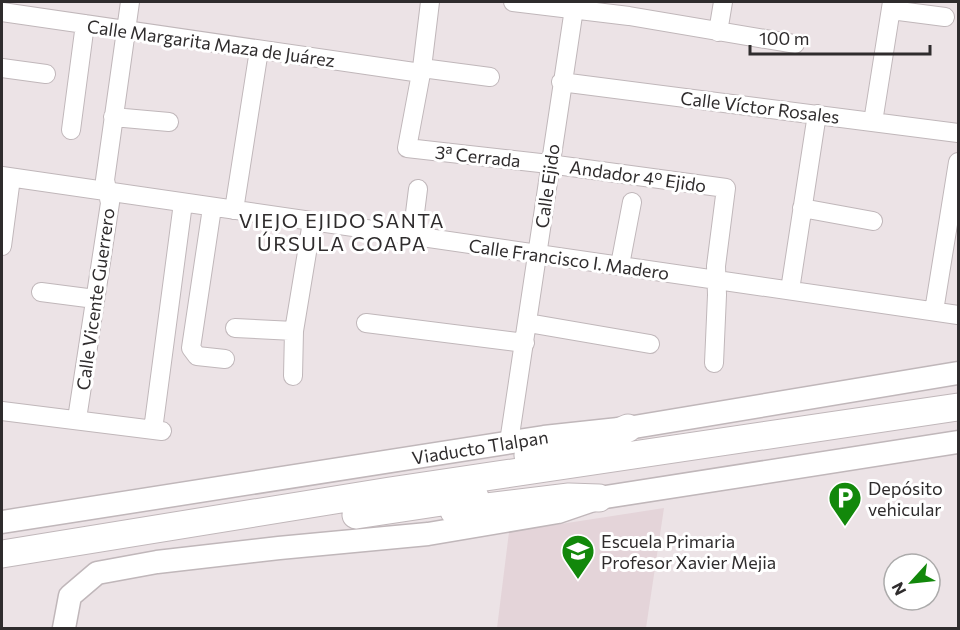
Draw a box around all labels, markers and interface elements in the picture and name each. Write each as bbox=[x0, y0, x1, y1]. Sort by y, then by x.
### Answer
street label: Calle Margarita Maza de Juárez bbox=[86, 15, 336, 71]
scale bar bbox=[750, 18, 930, 56]
text: 100 m bbox=[759, 27, 809, 49]
street label: Calle Víctor Rosales bbox=[679, 86, 841, 128]
street label: 3ª Cerrada bbox=[434, 141, 522, 171]
street label: Calle Ejido bbox=[530, 142, 564, 230]
street label: Andador 4º Ejido bbox=[568, 156, 708, 196]
street label: Calle Vicente Guerrero bbox=[71, 207, 119, 391]
district label: VIEJO EJIDO SANTA ÚRSULA COAPA bbox=[239, 208, 445, 255]
street label: Calle Francisco I. Madero bbox=[467, 234, 671, 284]
street label: Viaducto Tlalpan bbox=[410, 425, 550, 469]
place label: Depósito vehicular bbox=[868, 477, 943, 520]
parking icon: Depósito vehicular bbox=[827, 480, 863, 527]
place label: Escuela Primaria Profesor Xavier Mejia bbox=[601, 530, 776, 573]
school or university icon: Escuela Primaria Profesor Xavier Mejia bbox=[560, 533, 596, 580]
north arrow bbox=[882, 552, 942, 612]
text: N bbox=[887, 579, 909, 599]

